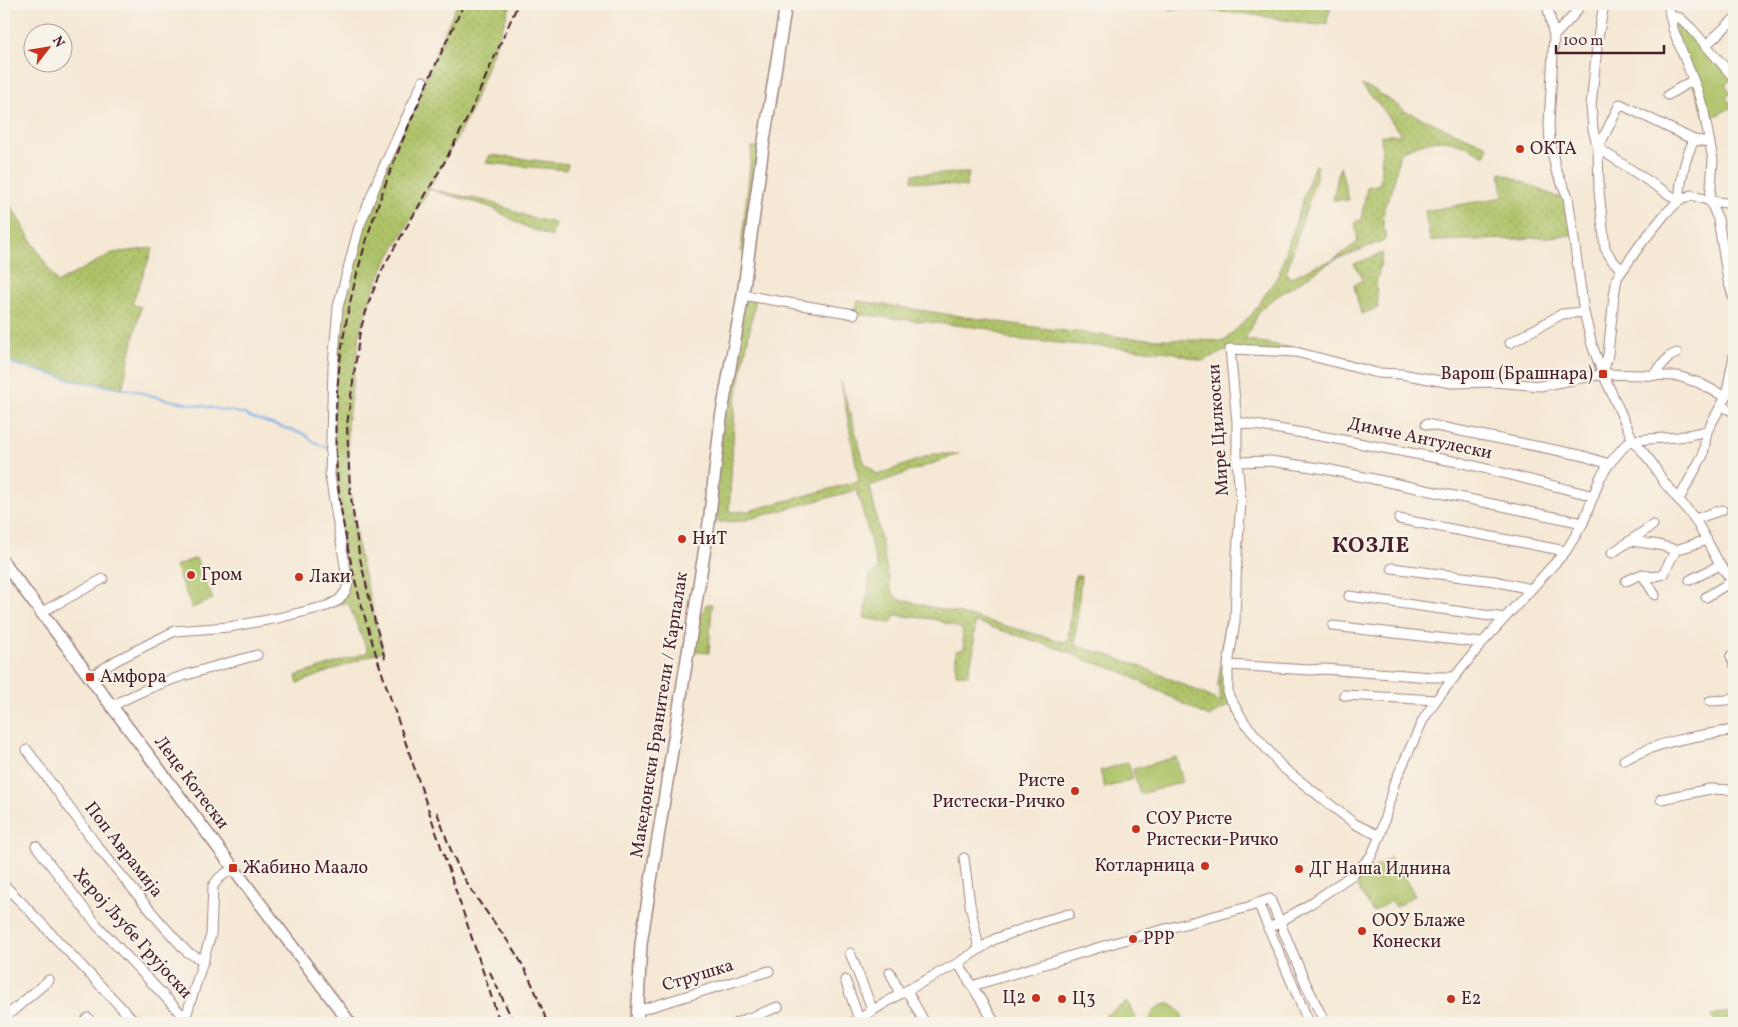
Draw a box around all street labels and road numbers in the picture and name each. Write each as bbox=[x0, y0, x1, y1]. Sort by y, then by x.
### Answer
street label: Мире Цилкоски bbox=[1202, 363, 1236, 497]
street label: Димче Антулески bbox=[1346, 412, 1494, 466]
street label: Македонски Бранители / Карпалак bbox=[625, 570, 695, 860]
street label: Леце Котески bbox=[148, 731, 234, 835]
street label: Поп Аврамија bbox=[78, 797, 168, 903]
street label: Херој Љубе Грујоски bbox=[66, 863, 198, 1005]
street label: Струшка bbox=[659, 953, 737, 999]

